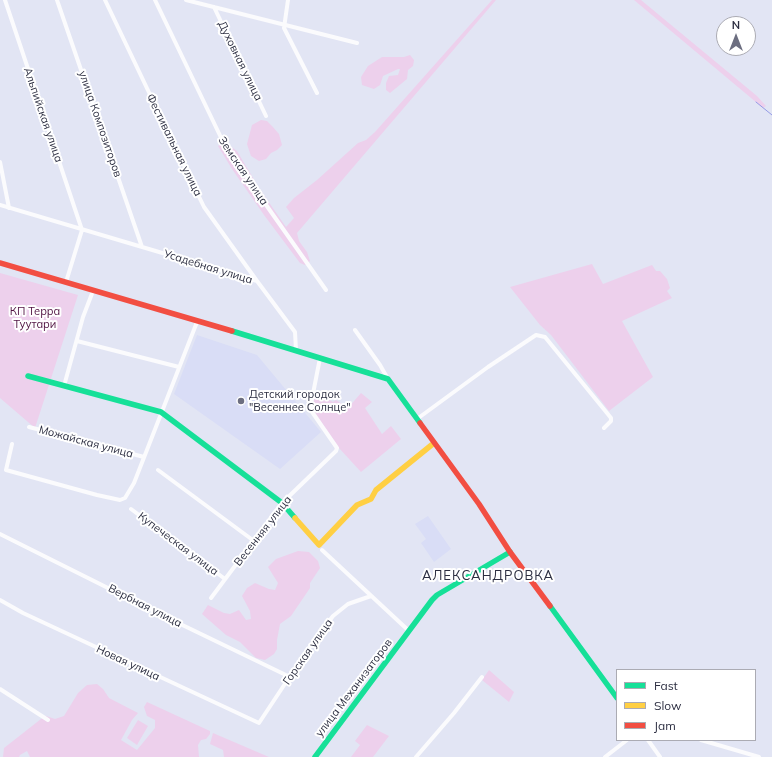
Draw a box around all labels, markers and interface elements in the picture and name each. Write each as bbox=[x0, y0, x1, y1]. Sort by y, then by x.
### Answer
north arrow bbox=[716, 16, 756, 56]
text: N bbox=[732, 18, 740, 32]
street label: Духовная улица bbox=[215, 19, 265, 103]
street label: Альпийская улица bbox=[21, 66, 65, 164]
street label: улица Композиторов bbox=[76, 69, 124, 179]
street label: Фестивальная улица bbox=[143, 92, 205, 198]
street label: Земская улица bbox=[215, 134, 271, 208]
street label: Усадебная улица bbox=[162, 247, 254, 287]
park label: КП Терра Туутари bbox=[10, 305, 60, 331]
place label: Детский городок "Весеннее Солнце" bbox=[249, 388, 351, 414]
marker: Детский городок "Весеннее Солнце" bbox=[236, 396, 246, 406]
street label: Можайская улица bbox=[37, 423, 135, 461]
street label: Весенняя улица bbox=[232, 493, 294, 569]
street label: Купеческая улица bbox=[135, 510, 221, 578]
district label: АЛЕКСАНДРОВКА bbox=[422, 568, 554, 584]
street label: Вербная улица bbox=[106, 582, 184, 630]
street label: Горская улица bbox=[280, 617, 336, 687]
street label: улица Механизаторов bbox=[313, 637, 395, 739]
street label: Новая улица bbox=[94, 643, 162, 683]
legend bbox=[616, 669, 756, 741]
text: Fast bbox=[654, 678, 678, 693]
text: Slow bbox=[654, 698, 682, 713]
text: Jam bbox=[654, 718, 676, 733]

